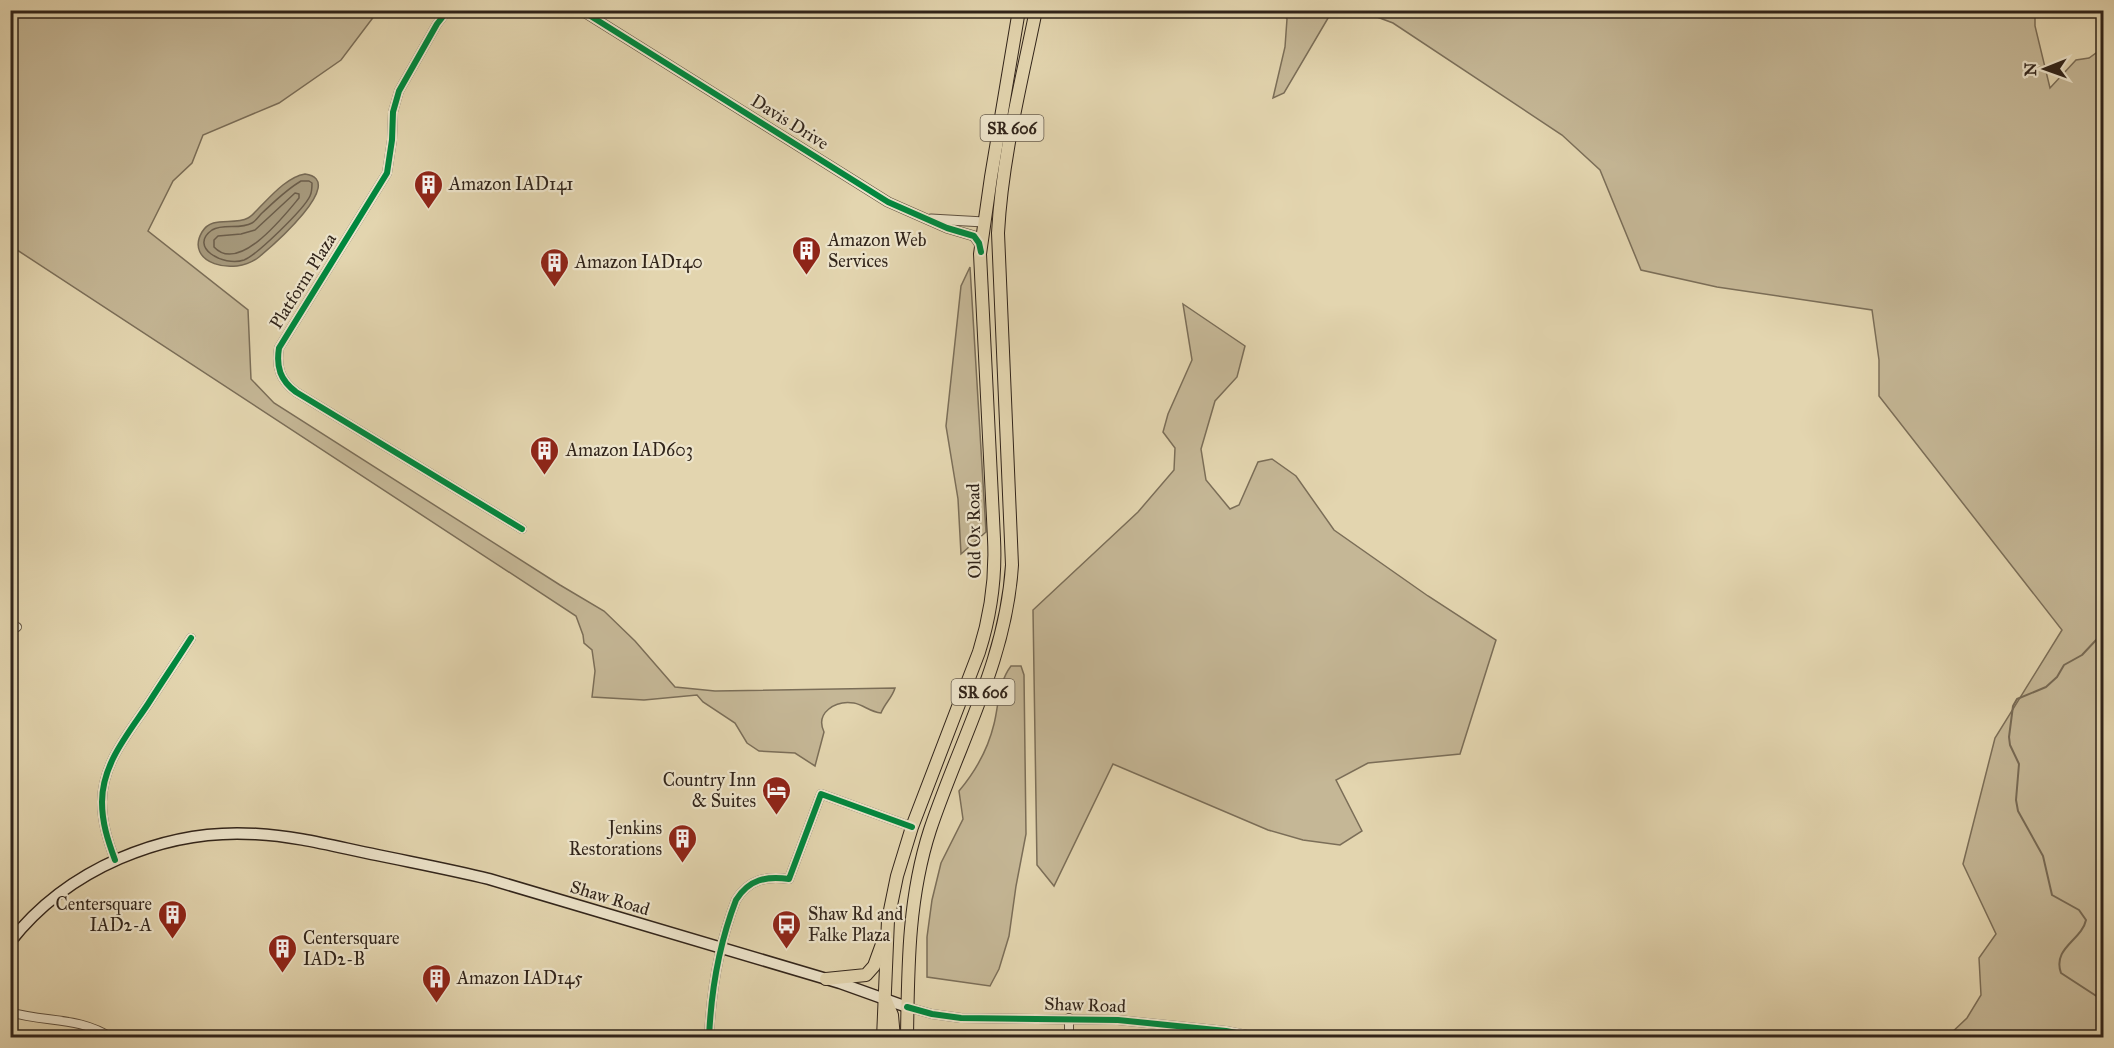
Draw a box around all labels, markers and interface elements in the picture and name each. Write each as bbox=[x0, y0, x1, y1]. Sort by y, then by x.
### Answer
north arrow bbox=[2015, 39, 2075, 99]
text: N bbox=[2021, 62, 2040, 76]
street label: Davis Drive bbox=[747, 90, 833, 154]
road number: SR 606 bbox=[980, 115, 1044, 141]
building icon: Amazon IAD141 bbox=[412, 168, 444, 210]
place label: Amazon IAD141 bbox=[448, 173, 573, 195]
street label: Platform Plaza bbox=[265, 229, 341, 333]
place label: Amazon Web Services bbox=[827, 229, 927, 272]
building icon: Amazon Web Services bbox=[791, 234, 823, 276]
building icon: Amazon IAD140 bbox=[538, 246, 570, 288]
place label: Amazon IAD140 bbox=[574, 251, 703, 273]
building icon: Amazon IAD603 bbox=[529, 434, 561, 476]
place label: Amazon IAD603 bbox=[565, 439, 693, 461]
street label: Old Ox Road bbox=[962, 483, 986, 579]
road number: SR 606 bbox=[952, 679, 1014, 705]
place label: Country Inn & Suites bbox=[663, 769, 756, 812]
hotel icon: Country Inn & Suites bbox=[761, 774, 793, 816]
place label: Jenkins Restorations bbox=[569, 817, 662, 860]
building icon: Jenkins Restorations bbox=[667, 822, 699, 864]
street label: Shaw Road bbox=[568, 876, 652, 920]
place label: Centersquare IAD2-A bbox=[55, 893, 152, 936]
building icon: Centersquare IAD2-A bbox=[157, 898, 189, 940]
place label: Shaw Rd and Falke Plaza bbox=[808, 903, 903, 946]
bus stop icon: Shaw Rd and Falke Plaza bbox=[771, 908, 803, 950]
place label: Centersquare IAD2-B bbox=[303, 927, 400, 970]
building icon: Centersquare IAD2-B bbox=[266, 932, 298, 974]
building icon: Amazon IAD145 bbox=[420, 962, 452, 1004]
place label: Amazon IAD145 bbox=[456, 967, 583, 989]
street label: Shaw Road bbox=[1044, 993, 1126, 1017]

